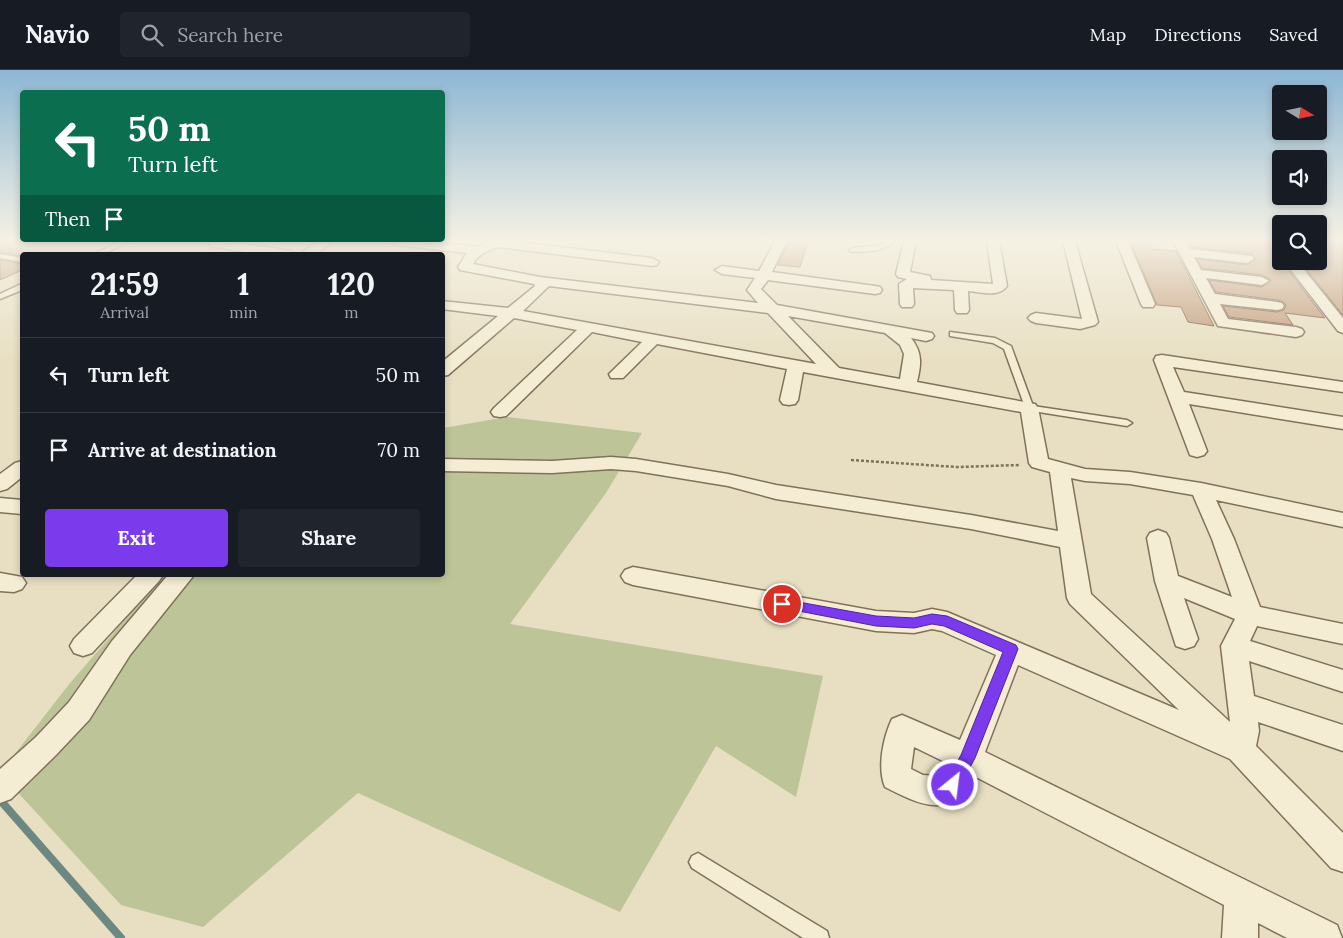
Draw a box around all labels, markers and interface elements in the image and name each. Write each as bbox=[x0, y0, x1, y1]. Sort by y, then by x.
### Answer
search box bbox=[120, 12, 470, 57]
text: Navio bbox=[25, 19, 90, 50]
icon: search bbox=[138, 21, 166, 49]
text: Search here bbox=[178, 23, 283, 47]
text: Map bbox=[1090, 23, 1126, 46]
text: Directions bbox=[1154, 23, 1241, 46]
text: Saved bbox=[1269, 23, 1318, 46]
north arrow bbox=[1272, 85, 1328, 140]
map controls bbox=[1272, 85, 1327, 270]
text: 50 m bbox=[128, 106, 211, 151]
icon: left bbox=[45, 110, 110, 175]
text: Turn left bbox=[128, 150, 218, 178]
button: sound bbox=[1272, 150, 1327, 205]
icon: arrive bbox=[100, 205, 128, 233]
text: Then bbox=[45, 207, 90, 231]
button: search bbox=[1272, 215, 1327, 270]
text: 21:59 bbox=[90, 265, 159, 303]
text: 1 bbox=[237, 265, 250, 303]
text: 120 bbox=[328, 265, 375, 303]
text: Arrival bbox=[100, 302, 149, 322]
text: min bbox=[229, 302, 258, 322]
text: m bbox=[344, 302, 359, 322]
icon: left bbox=[45, 361, 73, 389]
text: Turn left bbox=[88, 363, 169, 387]
text: 50 m bbox=[376, 363, 420, 387]
icon: arrive bbox=[45, 436, 73, 464]
text: Arrive at destination bbox=[88, 438, 277, 462]
text: 70 m bbox=[377, 438, 420, 462]
button: Exit bbox=[45, 509, 228, 567]
button: Share bbox=[238, 509, 420, 567]
pin bbox=[761, 583, 803, 625]
icon: arrive bbox=[768, 590, 796, 618]
position arrow bbox=[926, 758, 978, 810]

